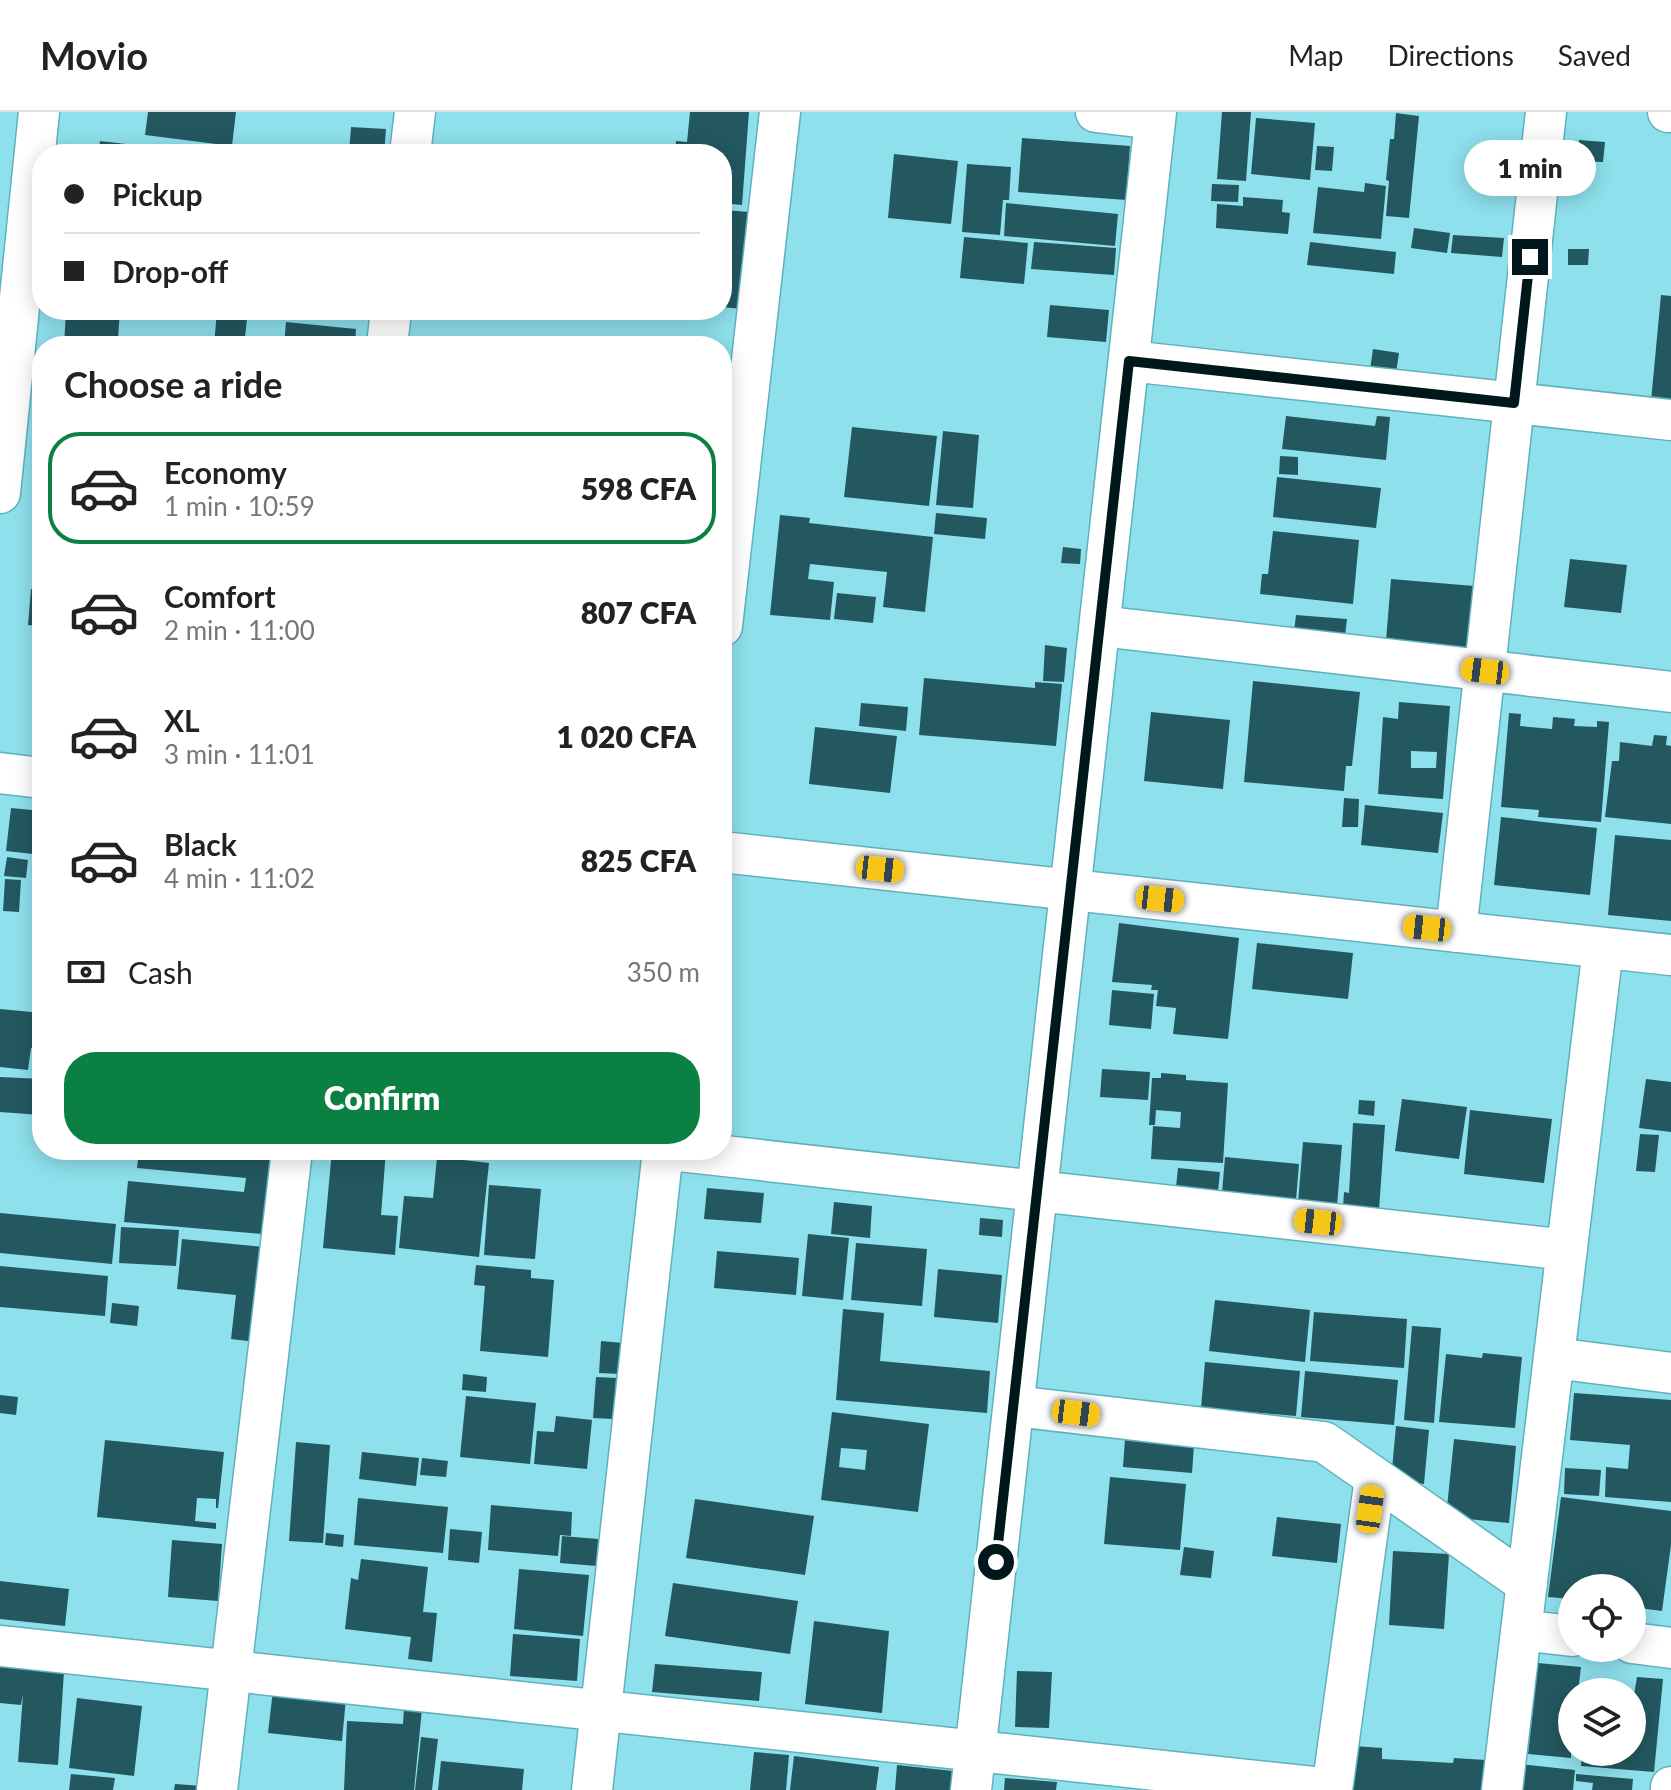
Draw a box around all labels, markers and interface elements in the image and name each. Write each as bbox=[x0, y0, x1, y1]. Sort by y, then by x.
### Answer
text: Movio bbox=[40, 32, 148, 78]
text: Map bbox=[1288, 38, 1343, 72]
text: Directions bbox=[1387, 38, 1514, 72]
text: Saved bbox=[1558, 38, 1631, 72]
callout: 1 min bbox=[1464, 141, 1596, 197]
text: 1 min bbox=[1498, 152, 1562, 184]
text: Pickup bbox=[112, 176, 203, 212]
route end bbox=[1512, 239, 1548, 275]
text: Drop-off bbox=[112, 253, 228, 289]
text: Choose a ride bbox=[64, 362, 283, 406]
icon: car bbox=[68, 452, 140, 524]
text: Economy bbox=[164, 454, 287, 490]
text: 598 CFA bbox=[581, 470, 696, 506]
text: 1 min · 10:59 bbox=[164, 490, 315, 522]
icon: car bbox=[68, 576, 140, 648]
text: Comfort bbox=[164, 578, 276, 614]
text: 807 CFA bbox=[581, 594, 696, 630]
text: 2 min · 11:00 bbox=[164, 614, 315, 646]
car bbox=[1460, 656, 1510, 686]
icon: car bbox=[68, 700, 140, 772]
text: XL bbox=[164, 702, 200, 738]
text: 1 020 CFA bbox=[556, 718, 696, 754]
text: 3 min · 11:01 bbox=[164, 738, 315, 770]
icon: car bbox=[68, 824, 140, 896]
text: Black bbox=[164, 826, 237, 862]
text: 825 CFA bbox=[581, 842, 696, 878]
car bbox=[855, 855, 905, 883]
text: 4 min · 11:02 bbox=[164, 862, 315, 894]
car bbox=[1135, 885, 1185, 913]
car bbox=[1402, 914, 1452, 942]
icon: cash bbox=[64, 950, 108, 994]
text: Cash bbox=[128, 954, 193, 990]
text: 350 m bbox=[627, 956, 700, 988]
button: Confirm bbox=[64, 1052, 700, 1144]
car bbox=[1293, 1208, 1343, 1236]
car bbox=[1051, 1398, 1101, 1428]
car bbox=[1355, 1484, 1385, 1534]
route start bbox=[978, 1544, 1014, 1580]
map controls bbox=[1558, 1574, 1646, 1766]
button: locate bbox=[1558, 1574, 1646, 1662]
button: layers bbox=[1558, 1678, 1646, 1766]

